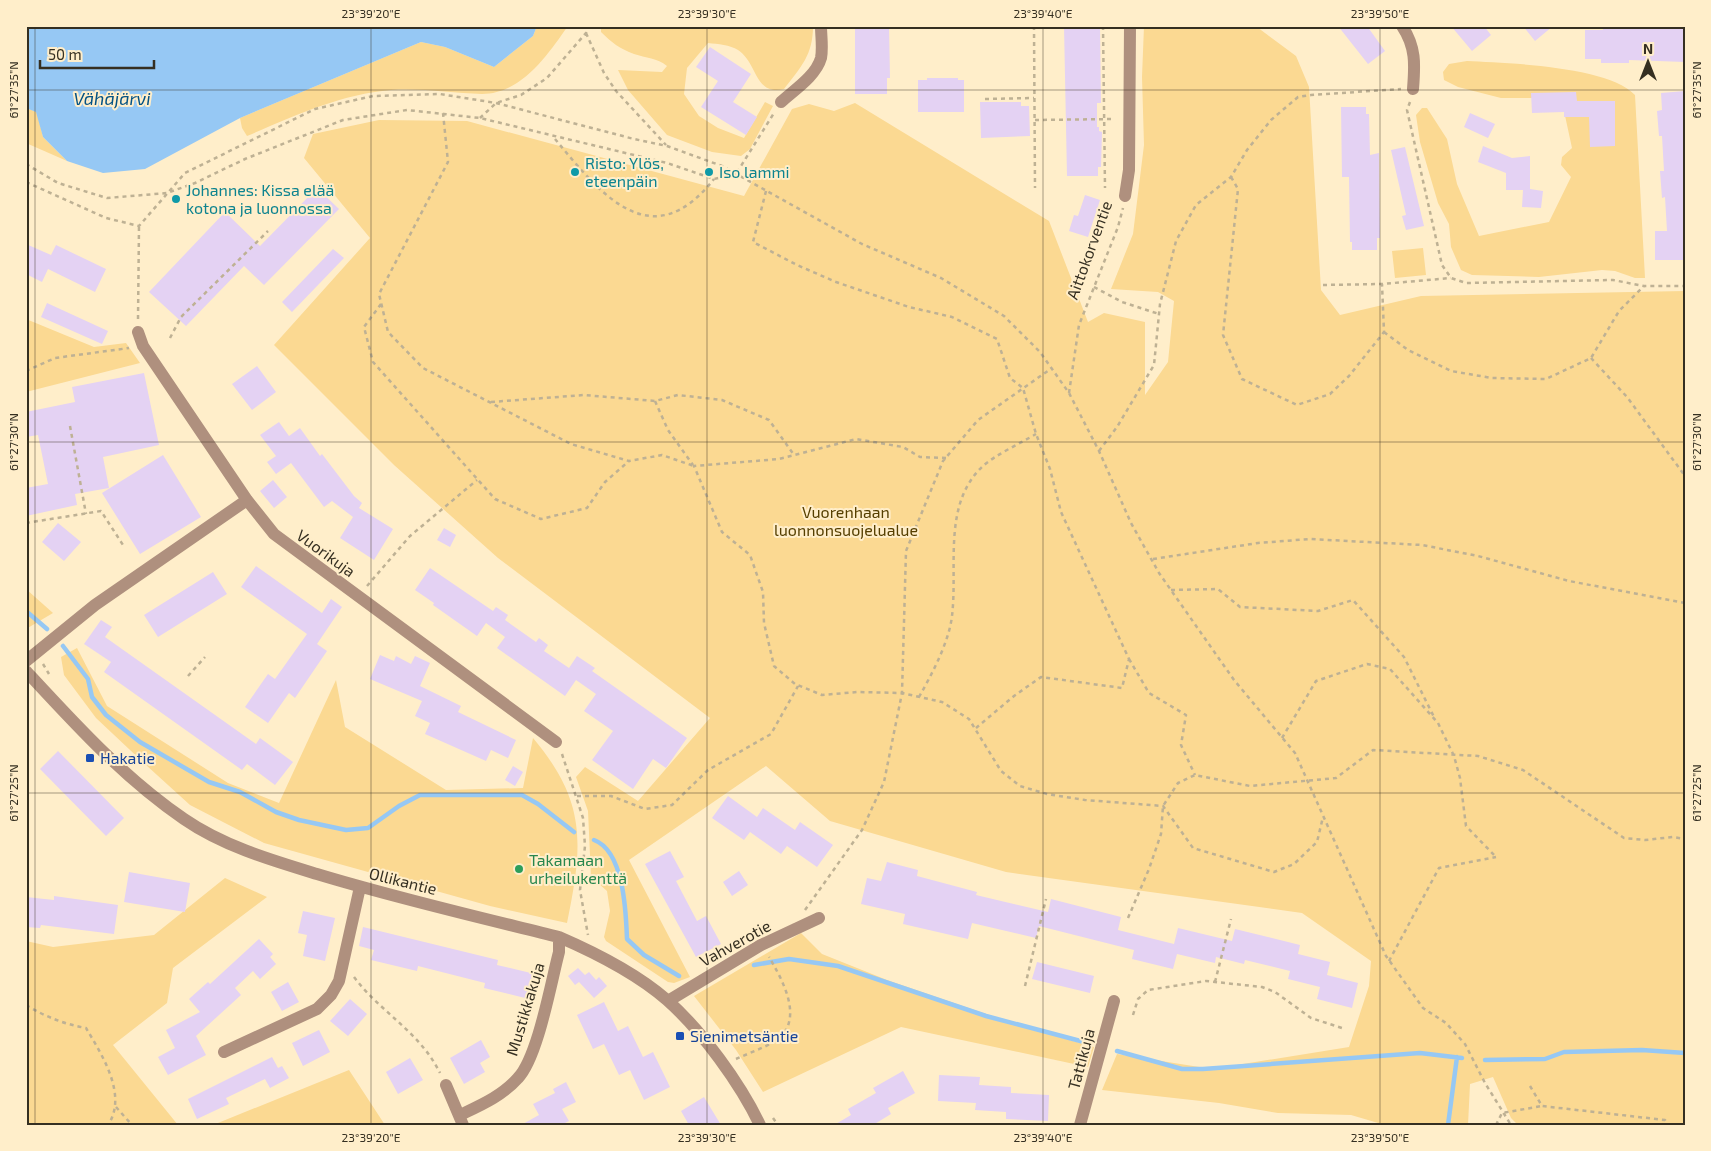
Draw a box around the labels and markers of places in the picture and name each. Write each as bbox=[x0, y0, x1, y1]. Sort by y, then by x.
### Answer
place label: Risto: Ylös, eteenpäin bbox=[585, 153, 664, 190]
place label: Iso lammi bbox=[719, 162, 790, 181]
marker: Risto: Ylös, eteenpäin bbox=[569, 166, 581, 178]
marker: Iso lammi bbox=[703, 166, 715, 178]
place label: Johannes: Kissa elää kotona ja luonnossa bbox=[186, 180, 334, 218]
marker: Johannes: Kissa elää kotona ja luonnossa bbox=[170, 193, 182, 205]
place label: Hakatie bbox=[100, 748, 155, 767]
marker: Hakatie bbox=[84, 752, 96, 764]
place label: Takamaan urheilukenttä bbox=[529, 850, 627, 887]
marker: Takamaan urheilukenttä bbox=[513, 863, 525, 875]
place label: Sienimetsäntie bbox=[690, 1026, 798, 1045]
marker: Sienimetsäntie bbox=[674, 1030, 686, 1042]

